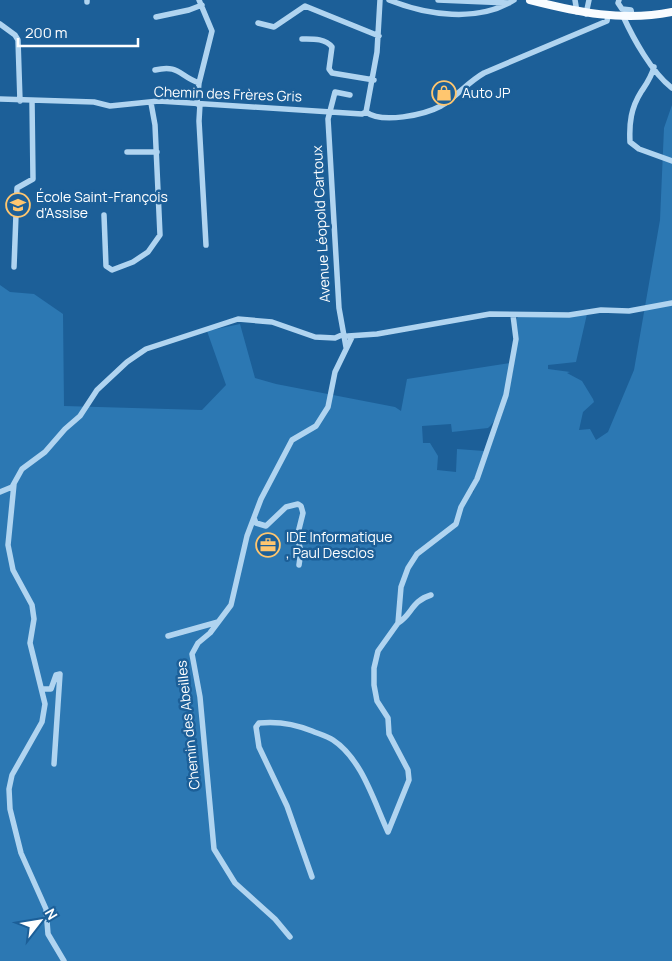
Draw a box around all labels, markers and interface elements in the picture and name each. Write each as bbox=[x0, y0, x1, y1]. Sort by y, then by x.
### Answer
scale bar bbox=[18, 15, 138, 47]
text: 200 m bbox=[25, 22, 68, 43]
shop icon: Auto JP bbox=[431, 80, 457, 106]
street label: Chemin des Frères Gris bbox=[154, 81, 302, 106]
place label: Auto JP bbox=[462, 83, 511, 102]
street label: Avenue Léopold Cartoux bbox=[307, 144, 334, 303]
place label: École Saint-François d'Assise bbox=[36, 187, 168, 222]
school or university icon: École Saint-François d'Assise bbox=[5, 192, 31, 218]
place label: IDE Informatique , Paul Desclos bbox=[286, 527, 392, 562]
office icon: IDE Informatique , Paul Desclos bbox=[255, 532, 281, 558]
street label: Chemin des Abeilles bbox=[171, 659, 204, 791]
north arrow bbox=[15, 896, 65, 946]
text: N bbox=[41, 905, 62, 923]

